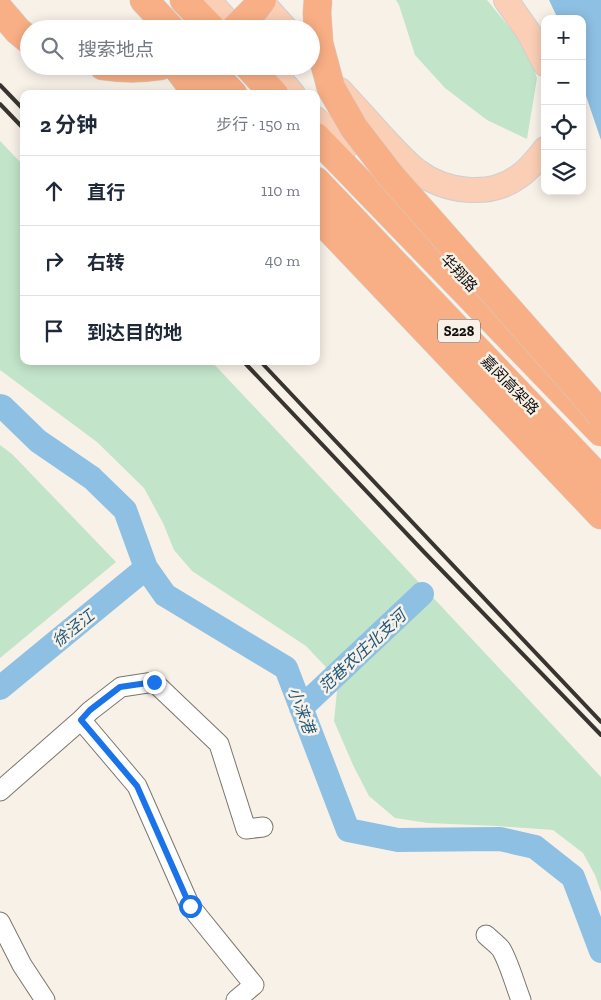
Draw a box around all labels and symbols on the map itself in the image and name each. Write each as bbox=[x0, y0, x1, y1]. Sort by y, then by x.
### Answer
street label: 华翔路 bbox=[437, 250, 481, 296]
road number: S228 bbox=[438, 320, 480, 342]
street label: 嘉闵高架路 bbox=[477, 352, 543, 418]
water label: 范巷农庄北支河 bbox=[315, 604, 412, 697]
water label: 徐泾江 bbox=[49, 605, 99, 651]
route end bbox=[143, 671, 166, 694]
water label: 小涞港 bbox=[284, 684, 320, 738]
route start bbox=[179, 895, 202, 918]

